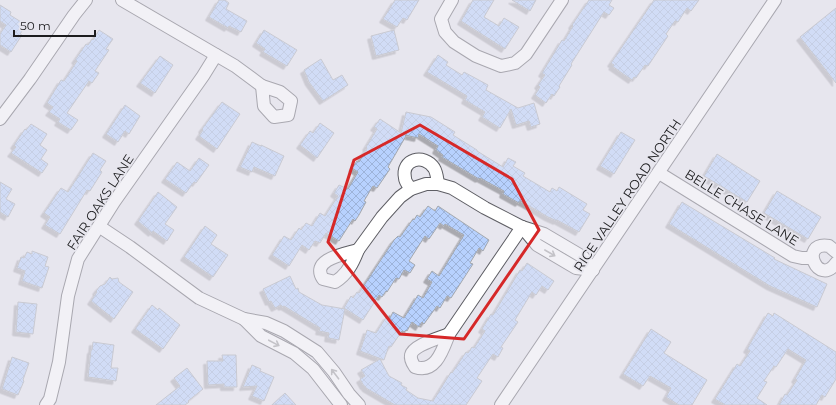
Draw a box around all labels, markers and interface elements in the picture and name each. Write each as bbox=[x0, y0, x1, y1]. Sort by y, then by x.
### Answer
scale bar bbox=[14, 12, 95, 38]
text: 50 m bbox=[20, 18, 51, 33]
street label: RICE VALLEY ROAD NORTH bbox=[570, 116, 684, 274]
street label: FAIR OAKS LANE bbox=[63, 151, 137, 253]
street label: BELLE CHASE LANE bbox=[682, 165, 802, 249]
one-way arrow bbox=[544, 249, 556, 257]
one-way arrow bbox=[268, 339, 280, 347]
one-way arrow bbox=[331, 369, 340, 380]

